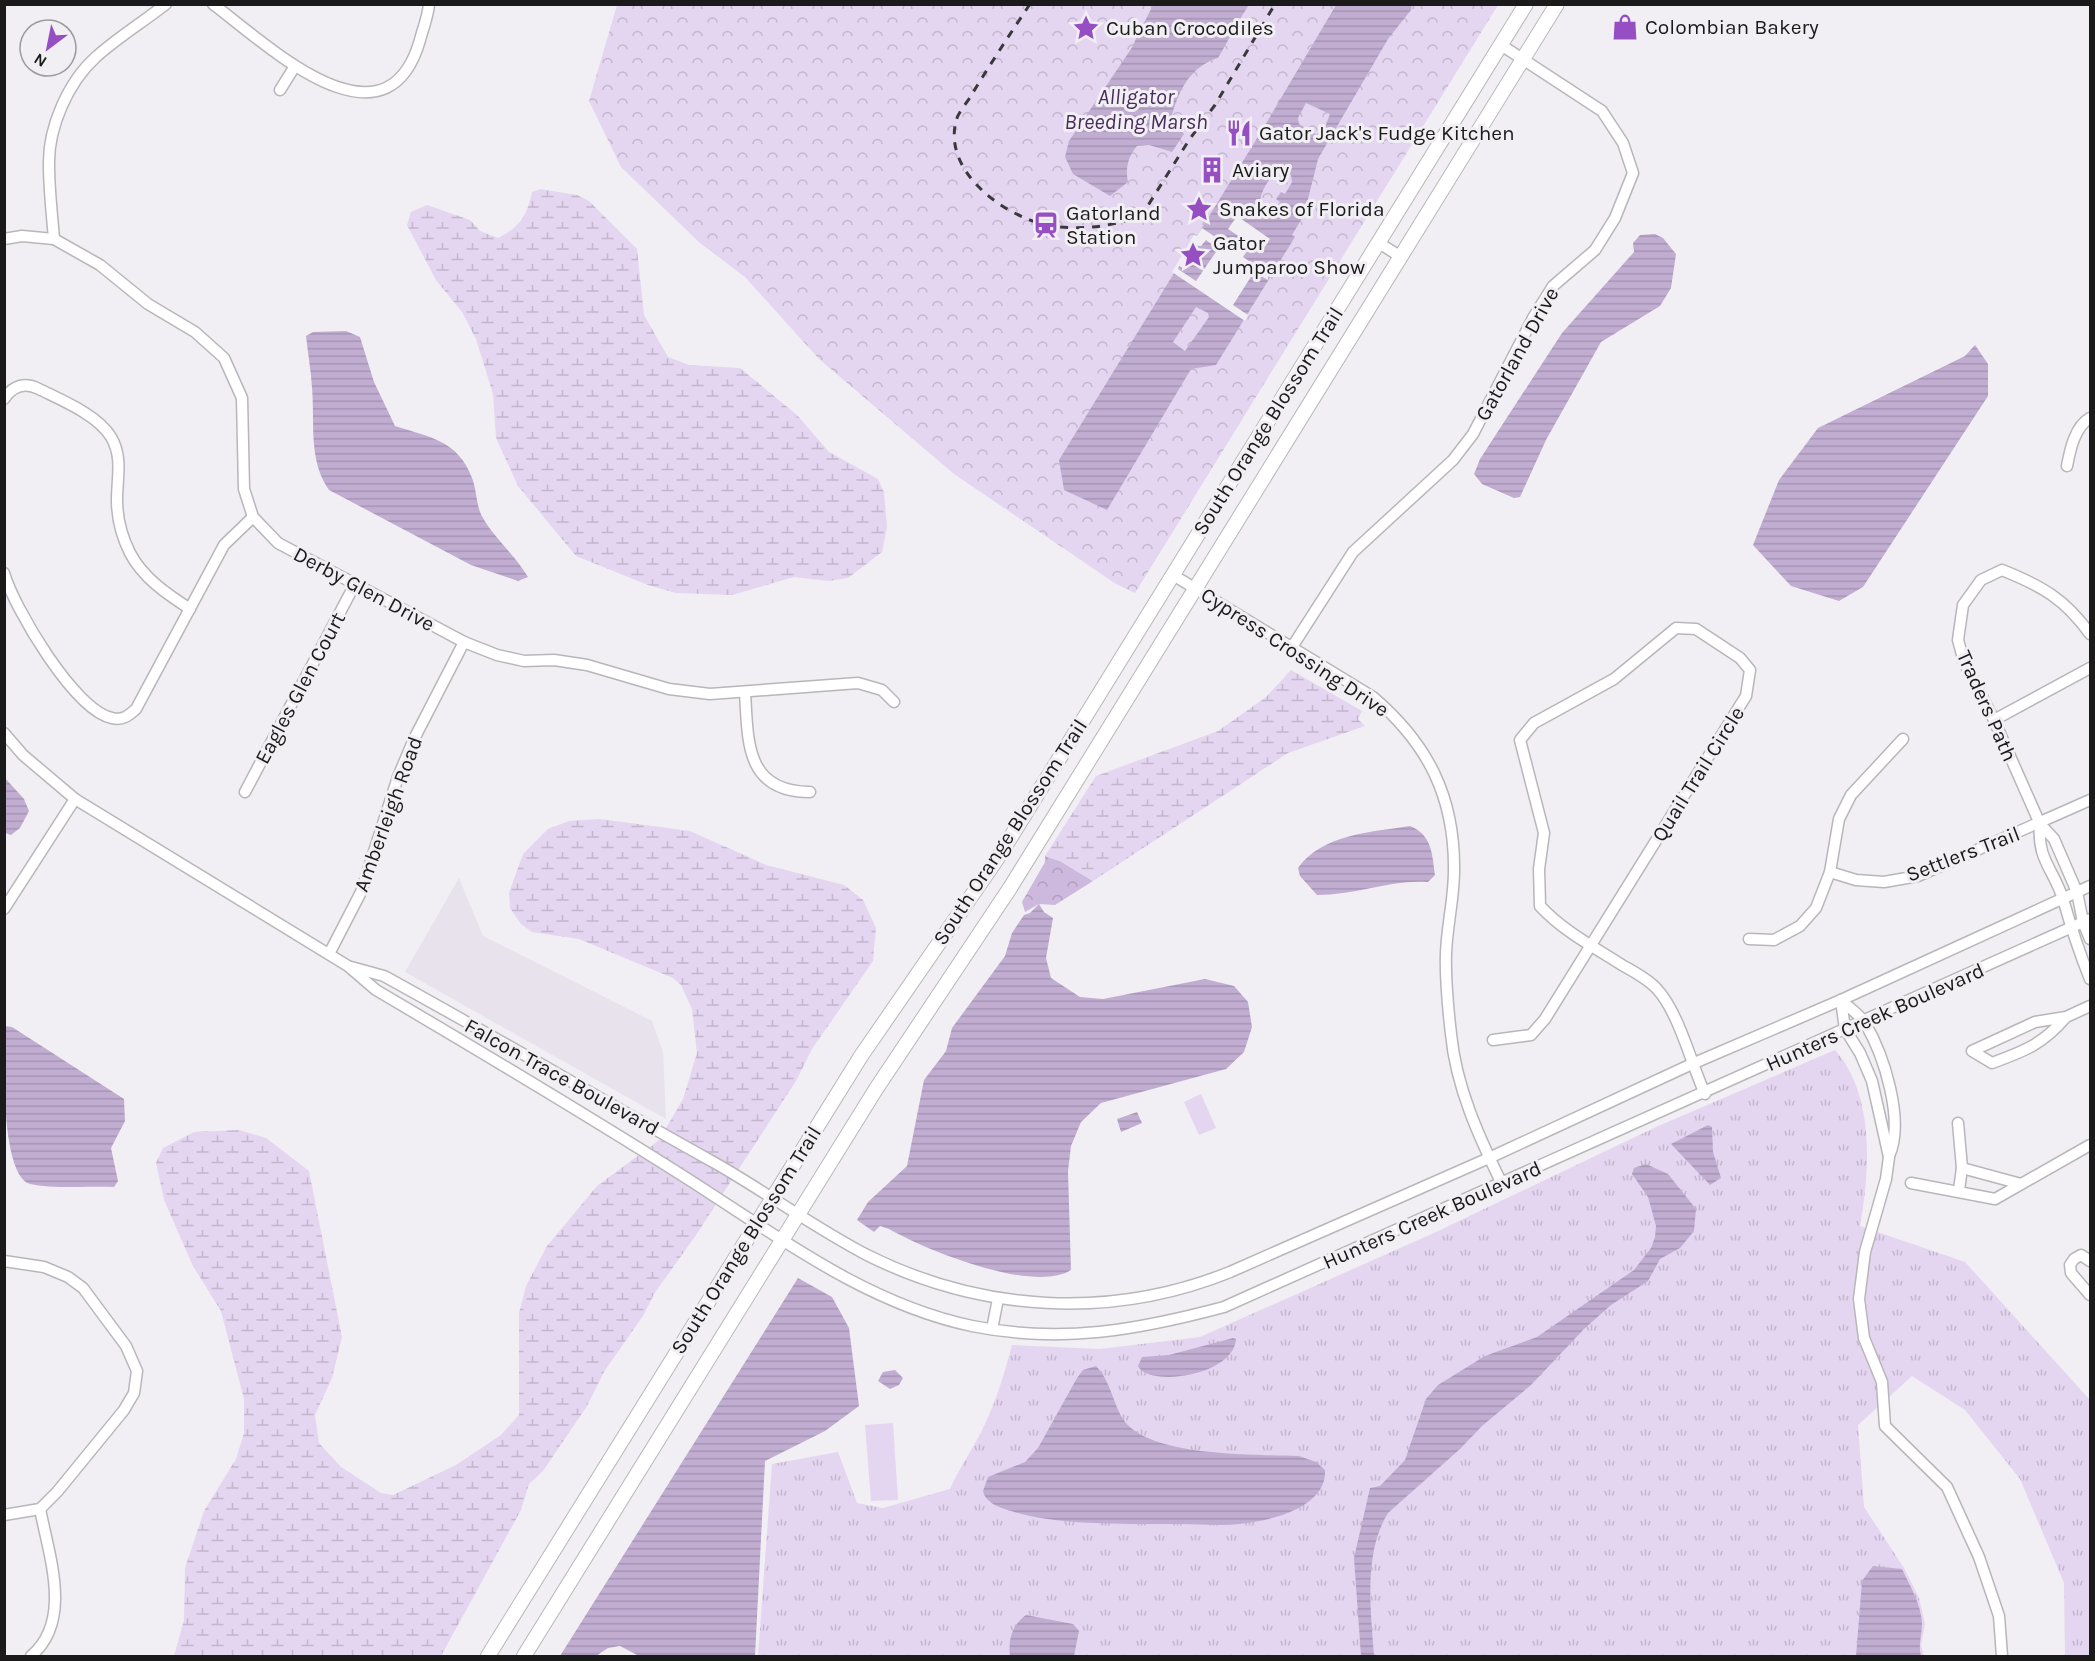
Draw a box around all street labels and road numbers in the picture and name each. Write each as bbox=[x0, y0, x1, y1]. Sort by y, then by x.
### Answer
street label: Gatorland Drive bbox=[1470, 283, 1564, 425]
street label: South Orange Blossom Trail bbox=[1188, 303, 1348, 539]
street label: Derby Glen Drive bbox=[289, 542, 439, 636]
street label: Cypress Crossing Drive bbox=[1197, 582, 1393, 722]
street label: Eagles Glen Court bbox=[250, 608, 350, 768]
street label: Traders Path bbox=[1952, 647, 2022, 765]
street label: Quail Trail Circle bbox=[1647, 702, 1749, 846]
street label: South Orange Blossom Trail bbox=[928, 715, 1092, 949]
street label: Amberleigh Road bbox=[349, 733, 427, 895]
street label: Settlers Trail bbox=[1903, 821, 2023, 887]
street label: Hunters Creek Boulevard bbox=[1762, 958, 1988, 1076]
street label: Falcon Trace Boulevard bbox=[461, 1013, 663, 1141]
street label: South Orange Blossom Trail bbox=[666, 1122, 826, 1358]
street label: Hunters Creek Boulevard bbox=[1319, 1156, 1545, 1274]

